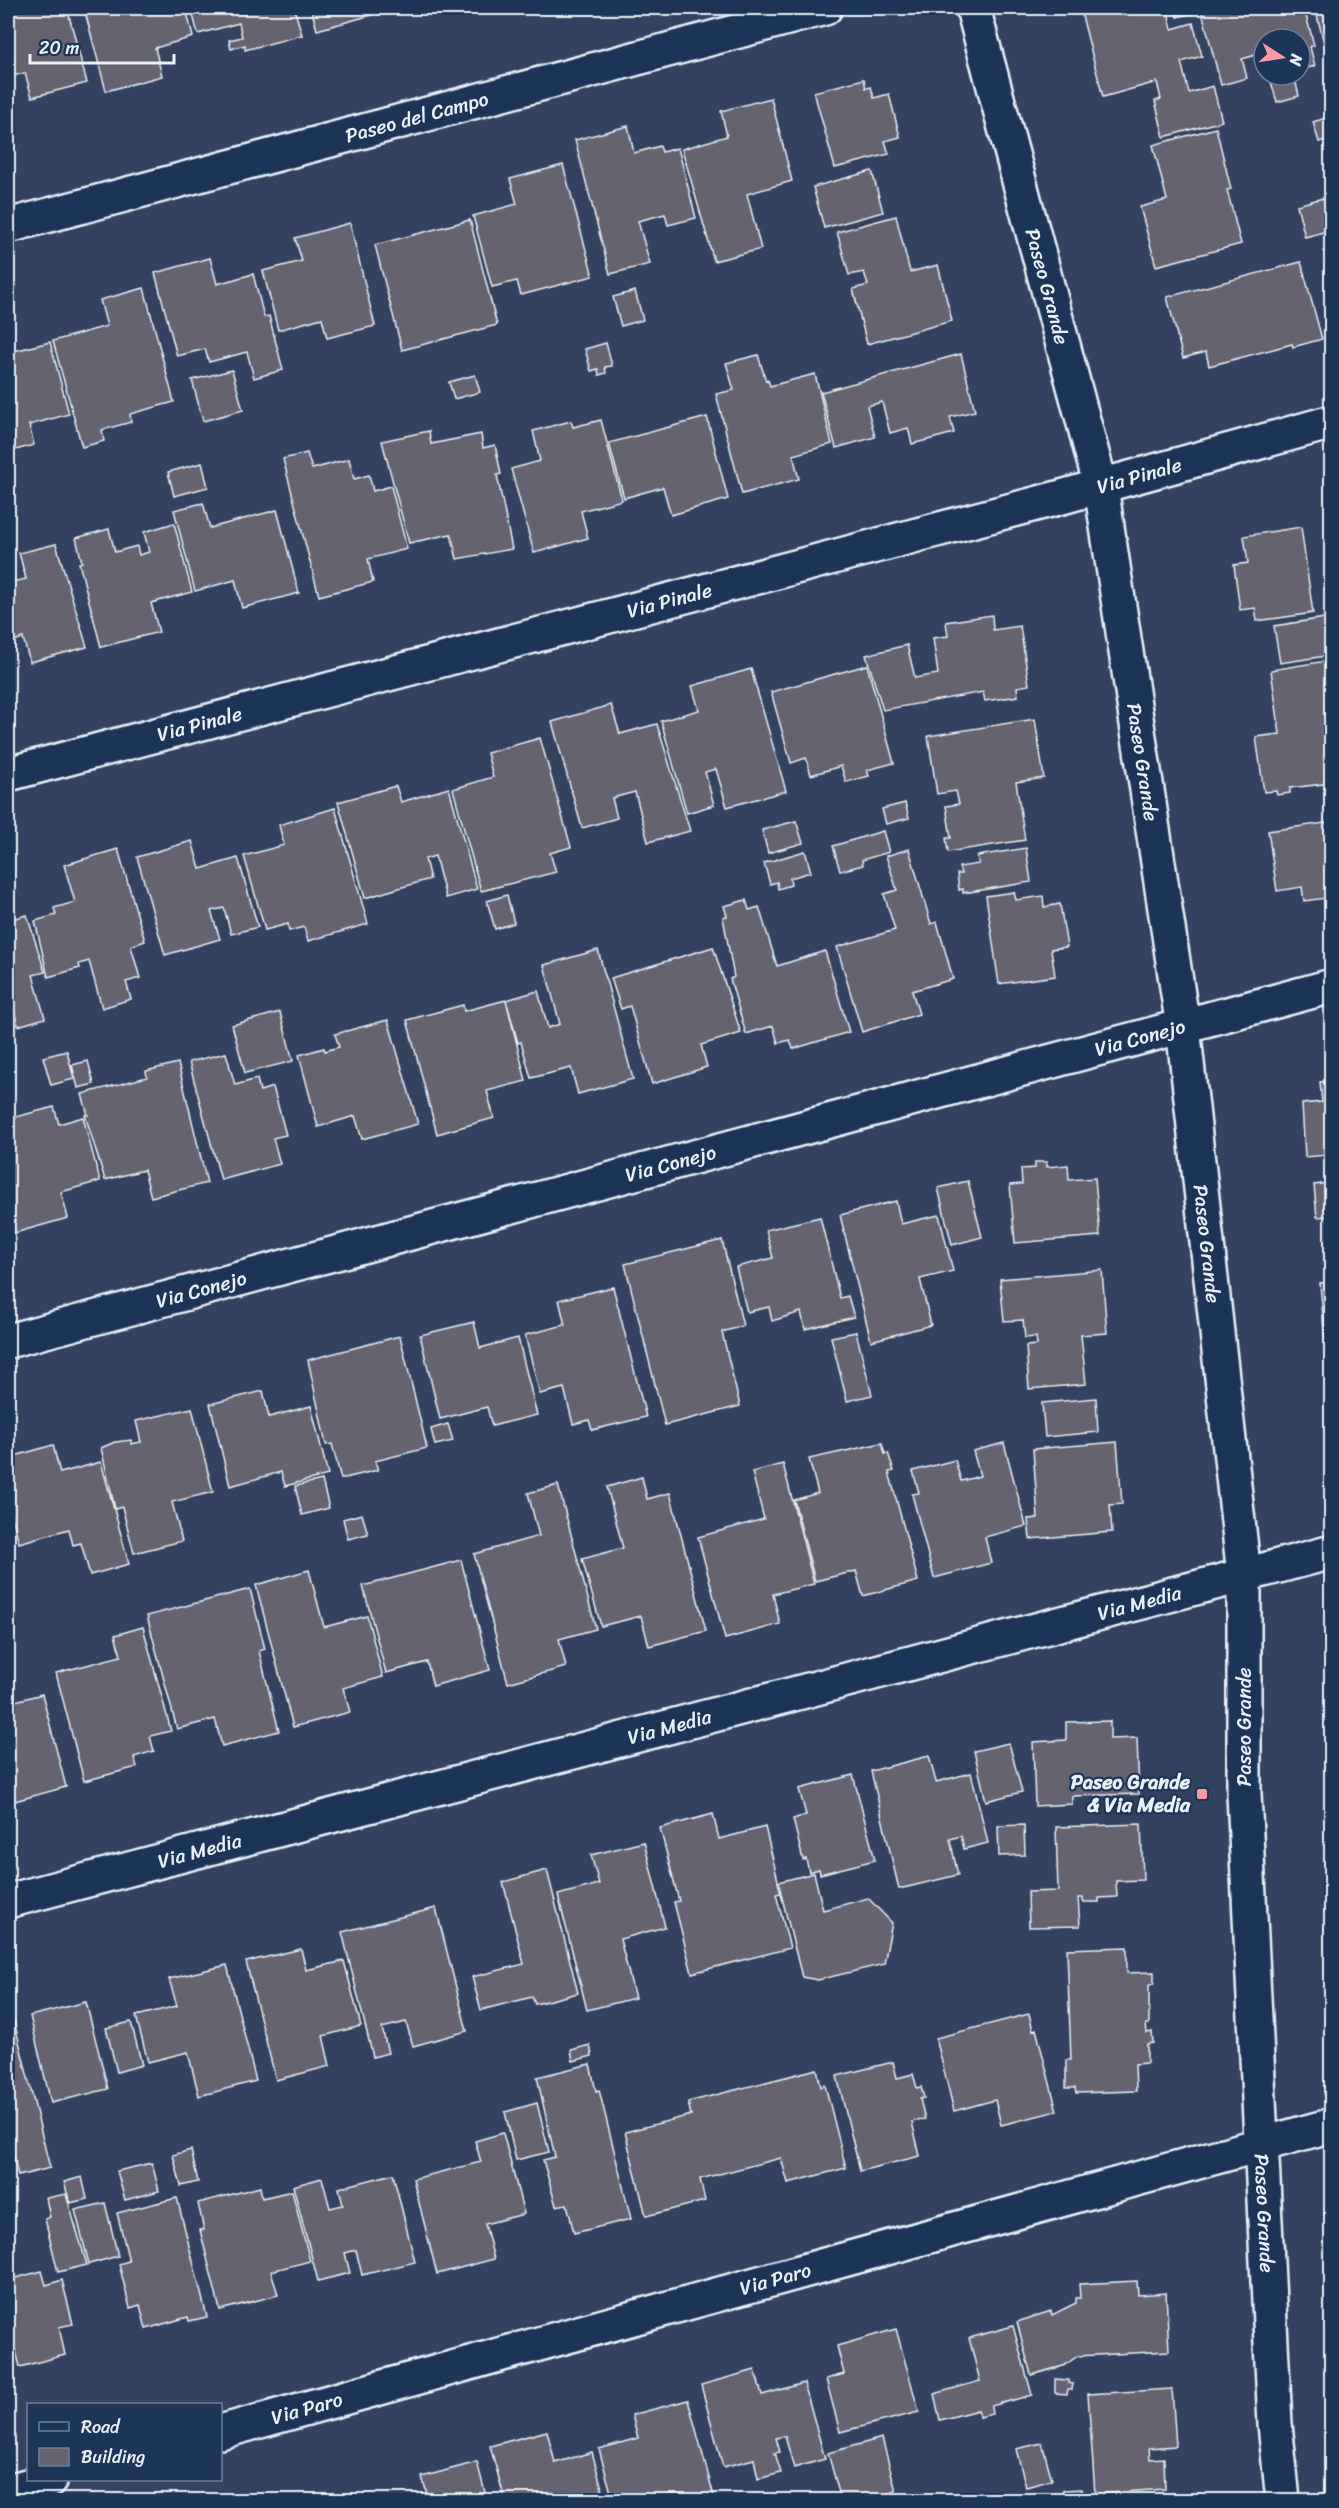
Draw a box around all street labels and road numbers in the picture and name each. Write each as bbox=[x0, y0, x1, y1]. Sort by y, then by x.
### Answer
street label: Paseo del Campo bbox=[341, 81, 492, 153]
street label: Paseo Grande bbox=[1015, 224, 1080, 348]
street label: Via Pinale bbox=[1093, 447, 1186, 504]
street label: Via Pinale bbox=[623, 572, 716, 628]
street label: Via Pinale bbox=[153, 696, 246, 752]
street label: Paseo Grande bbox=[1117, 700, 1169, 824]
street label: Via Conejo bbox=[1091, 1009, 1189, 1066]
street label: Via Conejo bbox=[621, 1134, 720, 1192]
street label: Paseo Grande bbox=[1183, 1182, 1231, 1305]
street label: Via Conejo bbox=[152, 1260, 251, 1318]
street label: Via Media bbox=[1094, 1575, 1186, 1631]
street label: Paseo Grande bbox=[1227, 1667, 1262, 1787]
street label: Via Media bbox=[624, 1699, 716, 1754]
street label: Via Media bbox=[154, 1822, 246, 1878]
street label: Paseo Grande bbox=[1244, 2153, 1285, 2274]
street label: Via Paro bbox=[735, 2252, 815, 2305]
street label: Via Paro bbox=[267, 2381, 347, 2435]

